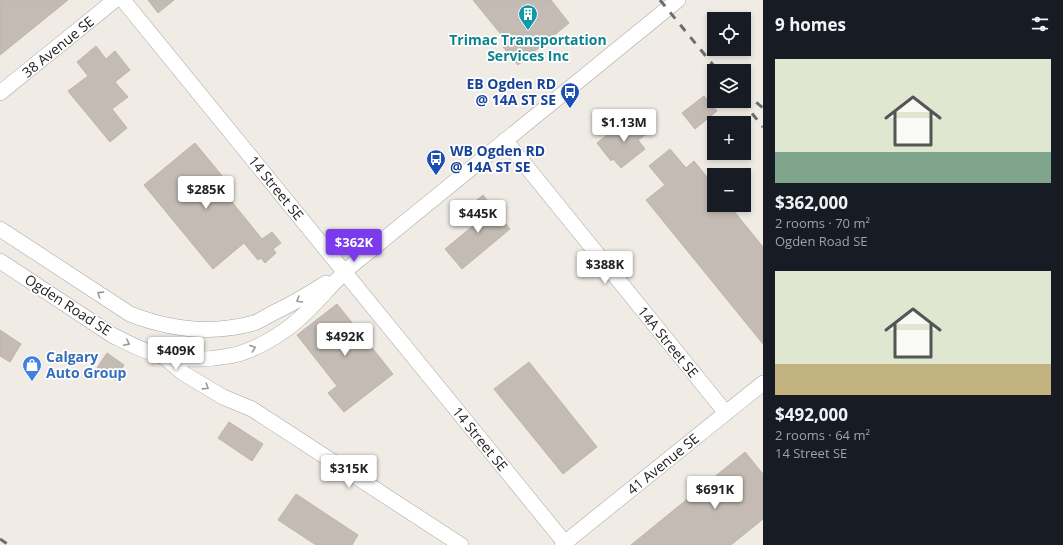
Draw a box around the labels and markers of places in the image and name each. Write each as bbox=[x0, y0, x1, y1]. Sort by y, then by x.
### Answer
building icon: Trimac Transportation Services Inc bbox=[517, 3, 539, 31]
place label: Trimac Transportation Services Inc bbox=[449, 30, 607, 65]
place label: EB Ogden RD @ 14A ST SE bbox=[466, 74, 556, 109]
bus stop icon: EB Ogden RD @ 14A ST SE bbox=[559, 81, 581, 109]
pin: $1.13M bbox=[591, 109, 657, 143]
place label: WB Ogden RD @ 14A ST SE bbox=[450, 141, 545, 176]
bus stop icon: WB Ogden RD @ 14A ST SE bbox=[425, 148, 447, 176]
pin: $285K bbox=[178, 176, 234, 210]
pin: $445K bbox=[450, 200, 506, 234]
pin: $362K bbox=[326, 229, 382, 263]
pin: $388K bbox=[577, 251, 633, 285]
pin: $492K bbox=[317, 323, 373, 357]
pin: $409K bbox=[148, 337, 204, 371]
place label: Calgary Auto Group bbox=[46, 347, 127, 382]
shop icon: Calgary Auto Group bbox=[21, 354, 43, 382]
pin: $315K bbox=[321, 455, 377, 489]
pin: $691K bbox=[687, 476, 743, 510]

